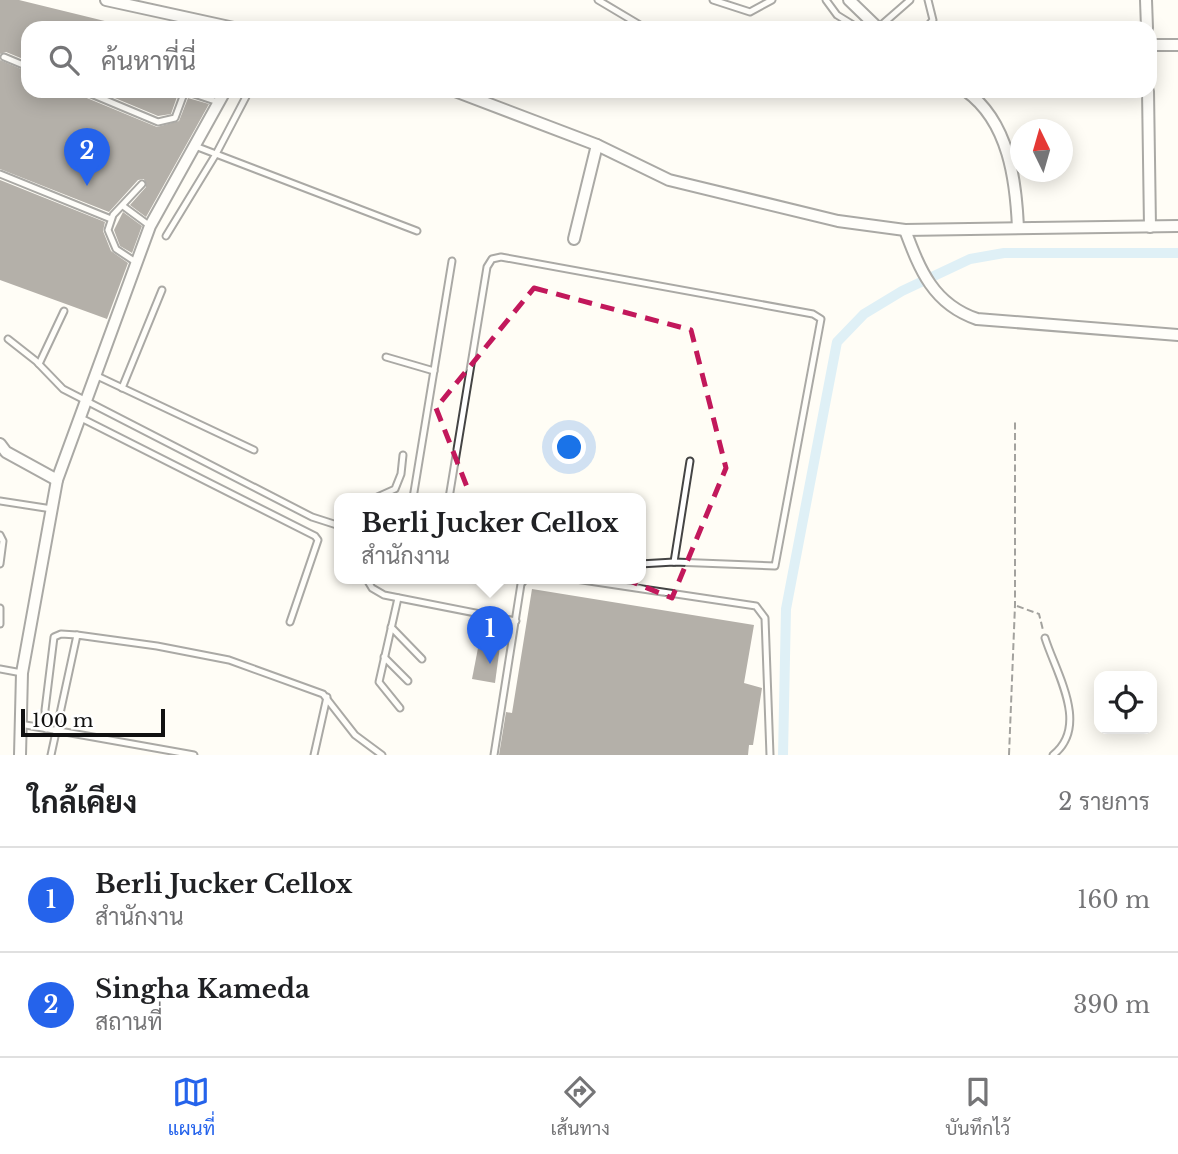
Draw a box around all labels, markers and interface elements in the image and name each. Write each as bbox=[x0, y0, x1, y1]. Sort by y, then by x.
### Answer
search box bbox=[21, 21, 1157, 98]
icon: search bbox=[45, 41, 83, 79]
text: ค้นหาที่นี่ bbox=[101, 45, 196, 77]
north arrow bbox=[1010, 119, 1073, 182]
pin: 2 bbox=[64, 128, 110, 186]
your location bbox=[552, 430, 586, 464]
popup bbox=[334, 493, 646, 584]
text: Berli Jucker Cellox bbox=[361, 507, 619, 539]
text: สำนักงาน bbox=[361, 542, 450, 570]
pin: 1 bbox=[467, 606, 513, 664]
map controls bbox=[1094, 671, 1157, 734]
button: locate bbox=[1094, 671, 1157, 734]
scale bar bbox=[21, 706, 164, 738]
text: 100 m bbox=[32, 709, 93, 732]
text: ใกล้เคียง bbox=[28, 784, 137, 821]
text: 2 รายการ bbox=[1058, 788, 1150, 816]
text: Berli Jucker Cellox bbox=[95, 868, 352, 900]
text: 1 bbox=[46, 886, 56, 914]
text: 160 m bbox=[1077, 886, 1150, 914]
text: สำนักงาน bbox=[95, 903, 184, 931]
text: Singha Kameda bbox=[95, 973, 310, 1005]
text: 2 bbox=[44, 991, 58, 1019]
text: 390 m bbox=[1073, 991, 1150, 1019]
text: สถานที่ bbox=[95, 1008, 163, 1036]
tab: แผนที่ bbox=[168, 1073, 215, 1140]
tab: เส้นทาง bbox=[551, 1073, 610, 1140]
tab: บันทึกไว้ bbox=[945, 1073, 1010, 1140]

